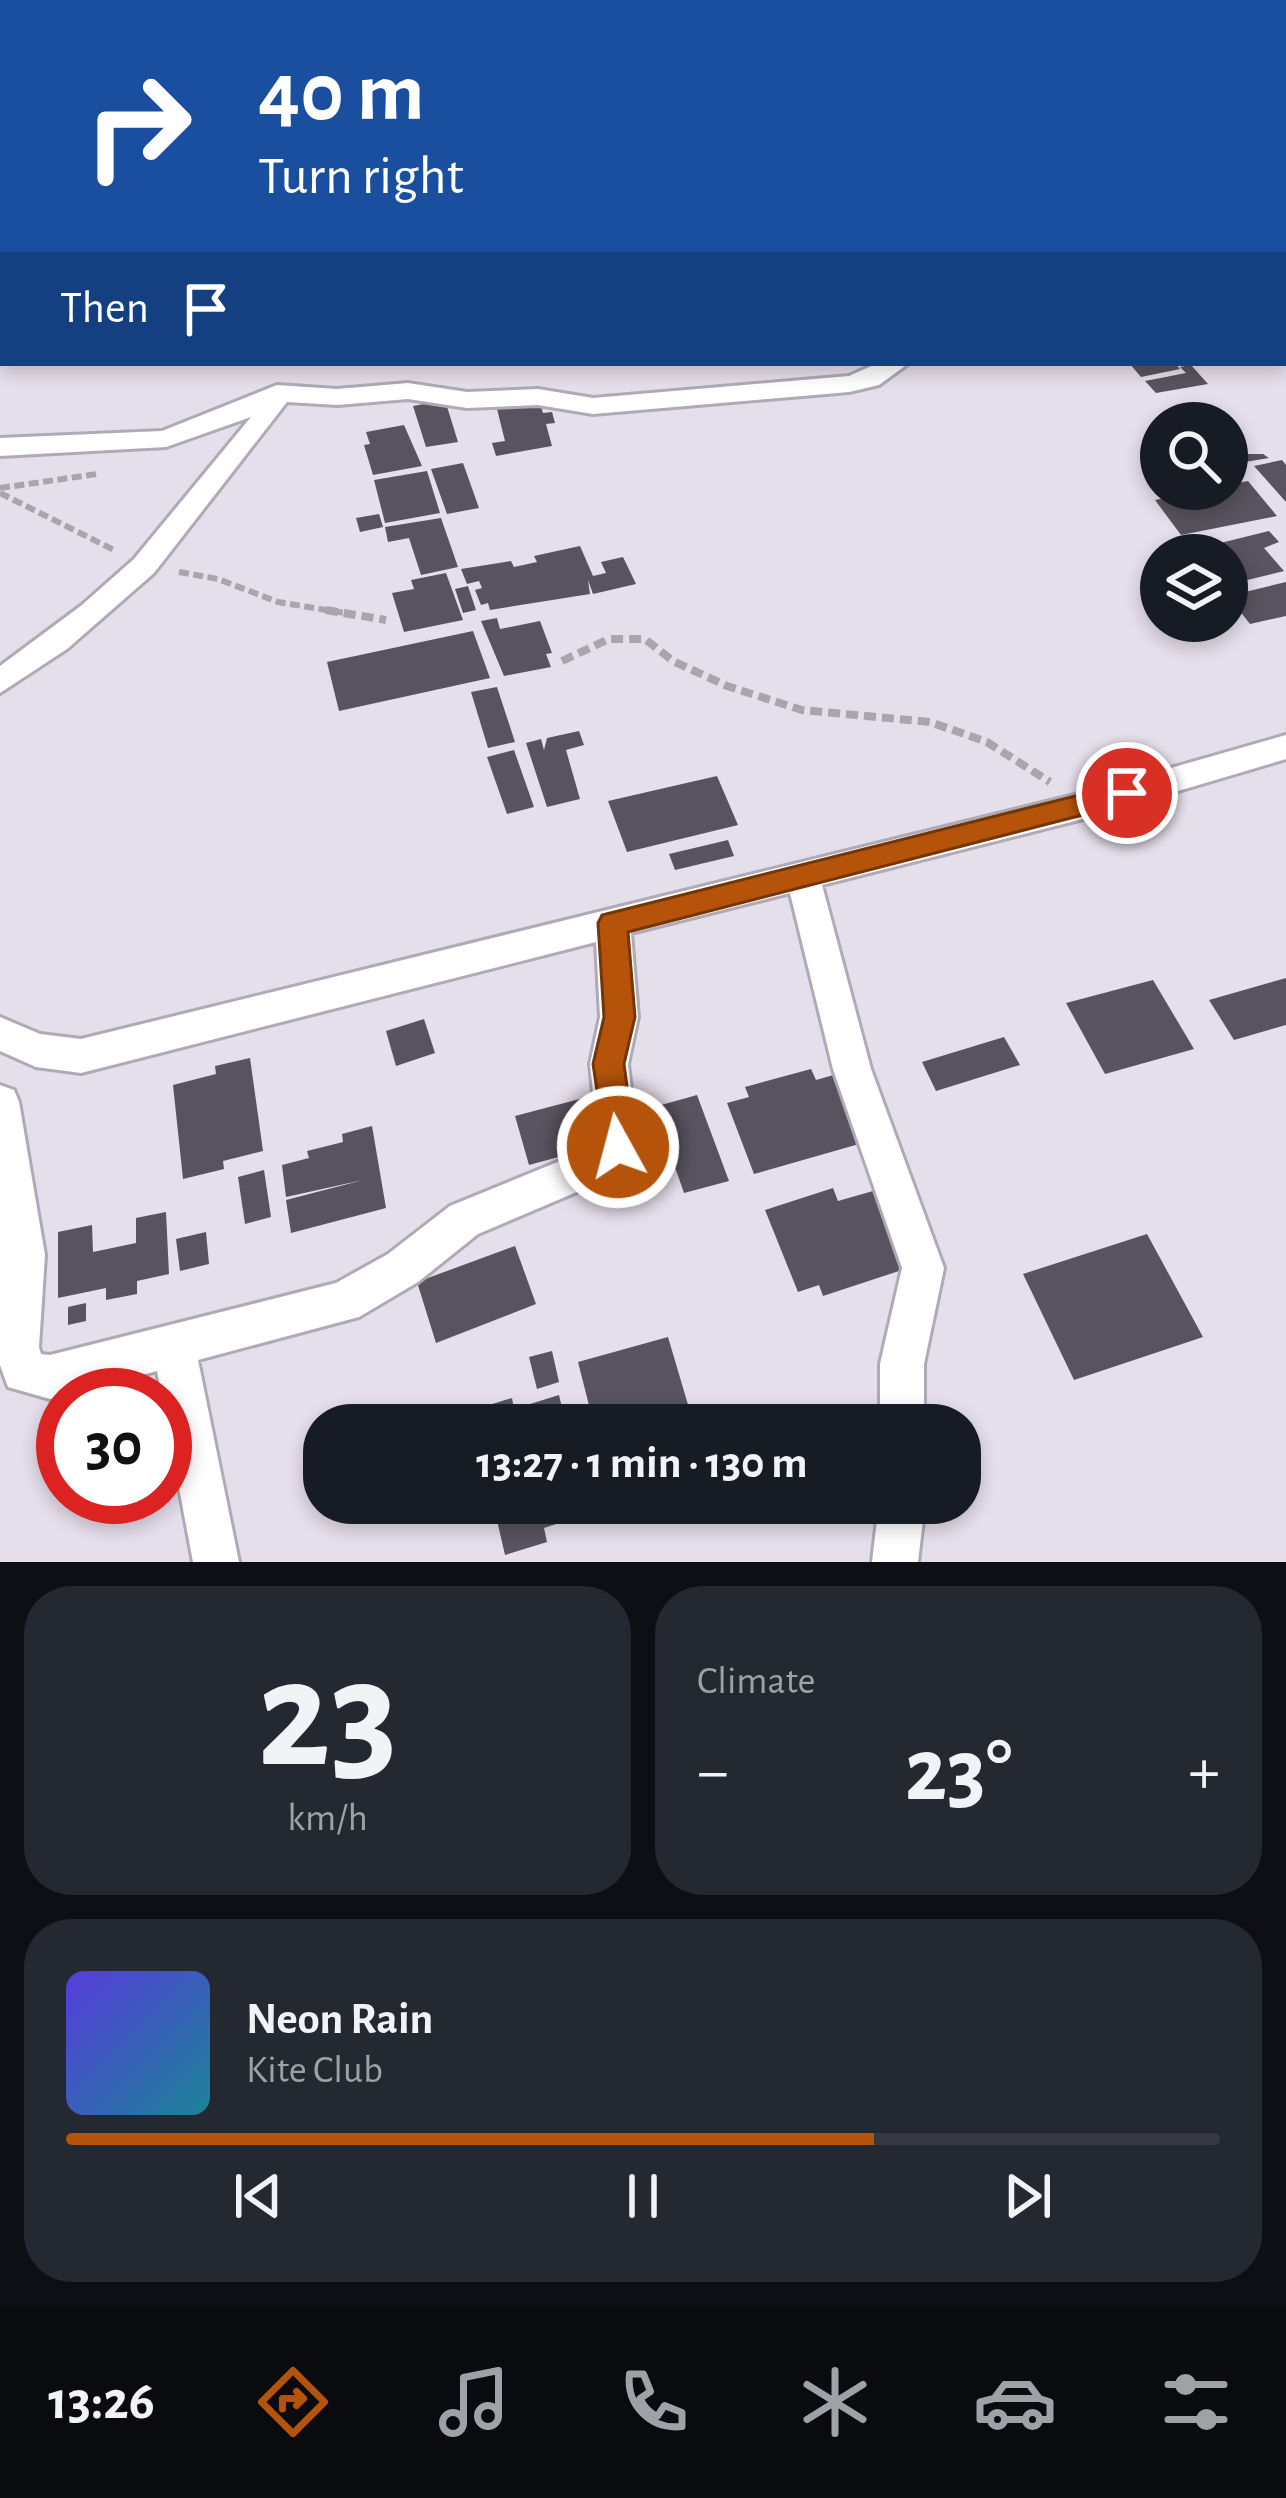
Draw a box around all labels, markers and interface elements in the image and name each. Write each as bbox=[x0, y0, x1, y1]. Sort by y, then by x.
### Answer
icon: right bbox=[60, 48, 216, 204]
text: 40 m bbox=[258, 52, 425, 136]
text: Turn right bbox=[258, 150, 464, 204]
icon: arrive bbox=[173, 276, 239, 342]
text: Then bbox=[60, 286, 149, 331]
map controls bbox=[1140, 402, 1248, 642]
button: search bbox=[1140, 402, 1248, 510]
button: layers bbox=[1140, 534, 1248, 642]
pin bbox=[1076, 742, 1178, 844]
icon: arrive bbox=[1094, 760, 1160, 826]
position arrow bbox=[555, 1084, 681, 1210]
speed limit sign: 30 bbox=[36, 1368, 192, 1524]
text: 13:27 · 1 min · 130 m bbox=[476, 1441, 808, 1486]
text: 23 bbox=[257, 1639, 398, 1795]
text: Climate bbox=[697, 1662, 815, 1701]
text: 23° bbox=[905, 1727, 1012, 1817]
text: − bbox=[697, 1739, 729, 1805]
text: + bbox=[1188, 1739, 1220, 1805]
text: km/h bbox=[287, 1799, 368, 1838]
text: Neon Rain bbox=[246, 1997, 433, 2042]
text: Kite Club bbox=[246, 2051, 383, 2090]
icon: previous bbox=[225, 2163, 291, 2229]
icon: pause bbox=[610, 2163, 676, 2229]
icon: next bbox=[995, 2163, 1061, 2229]
icon: directions bbox=[251, 2360, 335, 2444]
icon: music bbox=[432, 2360, 516, 2444]
icon: phone bbox=[612, 2360, 696, 2444]
icon: climate bbox=[793, 2360, 877, 2444]
icon: car bbox=[973, 2360, 1057, 2444]
icon: filters bbox=[1154, 2360, 1238, 2444]
text: 13:26 bbox=[48, 2375, 155, 2429]

